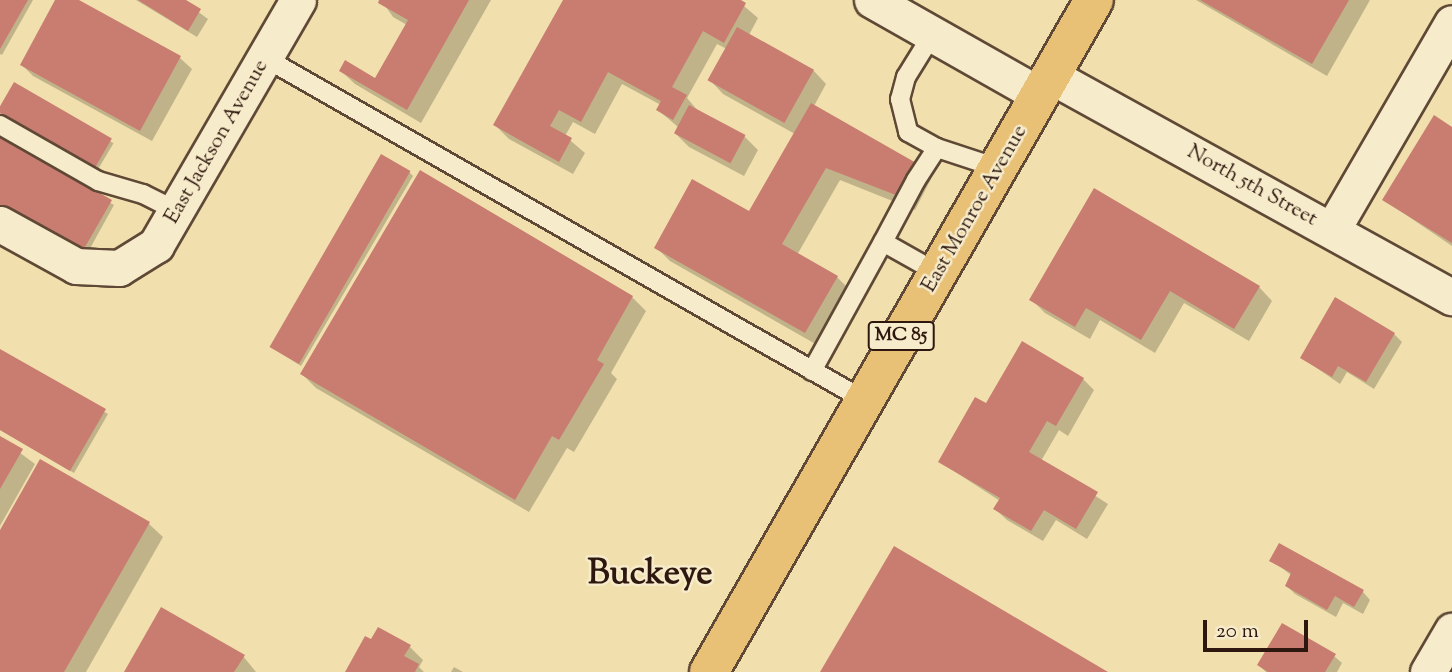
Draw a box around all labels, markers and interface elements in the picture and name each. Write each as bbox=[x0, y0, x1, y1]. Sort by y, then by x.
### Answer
street label: East Jackson Avenue bbox=[160, 55, 274, 229]
street label: East Monroe Avenue bbox=[917, 121, 1033, 297]
street label: North 5th Street bbox=[1182, 140, 1322, 232]
road number: MC 85 bbox=[866, 320, 936, 352]
district label: Buckeye bbox=[587, 554, 713, 596]
scale bar bbox=[1207, 606, 1312, 650]
text: 20 m bbox=[1216, 617, 1259, 647]

